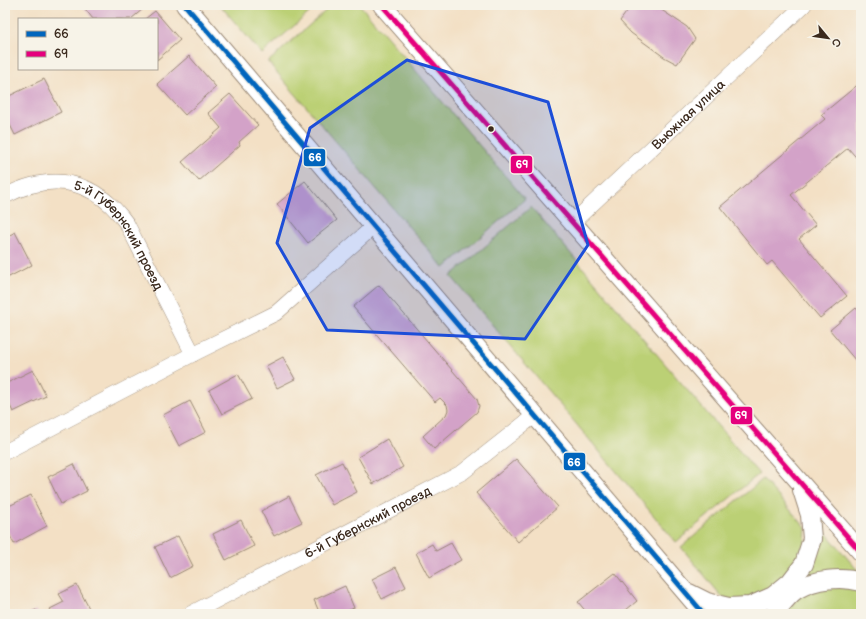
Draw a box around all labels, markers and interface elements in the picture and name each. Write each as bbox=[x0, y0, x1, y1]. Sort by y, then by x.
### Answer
legend bbox=[18, 18, 158, 70]
north arrow bbox=[808, 18, 848, 58]
text: 66 bbox=[54, 27, 69, 42]
text: С bbox=[829, 36, 844, 49]
text: 69 bbox=[54, 47, 68, 62]
street label: Вьюжная улица bbox=[648, 76, 729, 153]
unlabelled marker bbox=[486, 124, 496, 134]
line badge: 66 bbox=[303, 148, 326, 167]
text: 66 bbox=[308, 151, 322, 164]
line badge: 69 bbox=[510, 155, 533, 174]
text: 69 bbox=[515, 158, 529, 171]
street label: 5-й Губернский проезд bbox=[72, 178, 166, 293]
line badge: 69 bbox=[730, 406, 753, 425]
text: 69 bbox=[734, 409, 748, 422]
line badge: 66 bbox=[563, 452, 586, 471]
text: 66 bbox=[567, 456, 581, 469]
street label: 6-й Губернский проезд bbox=[302, 483, 434, 562]

